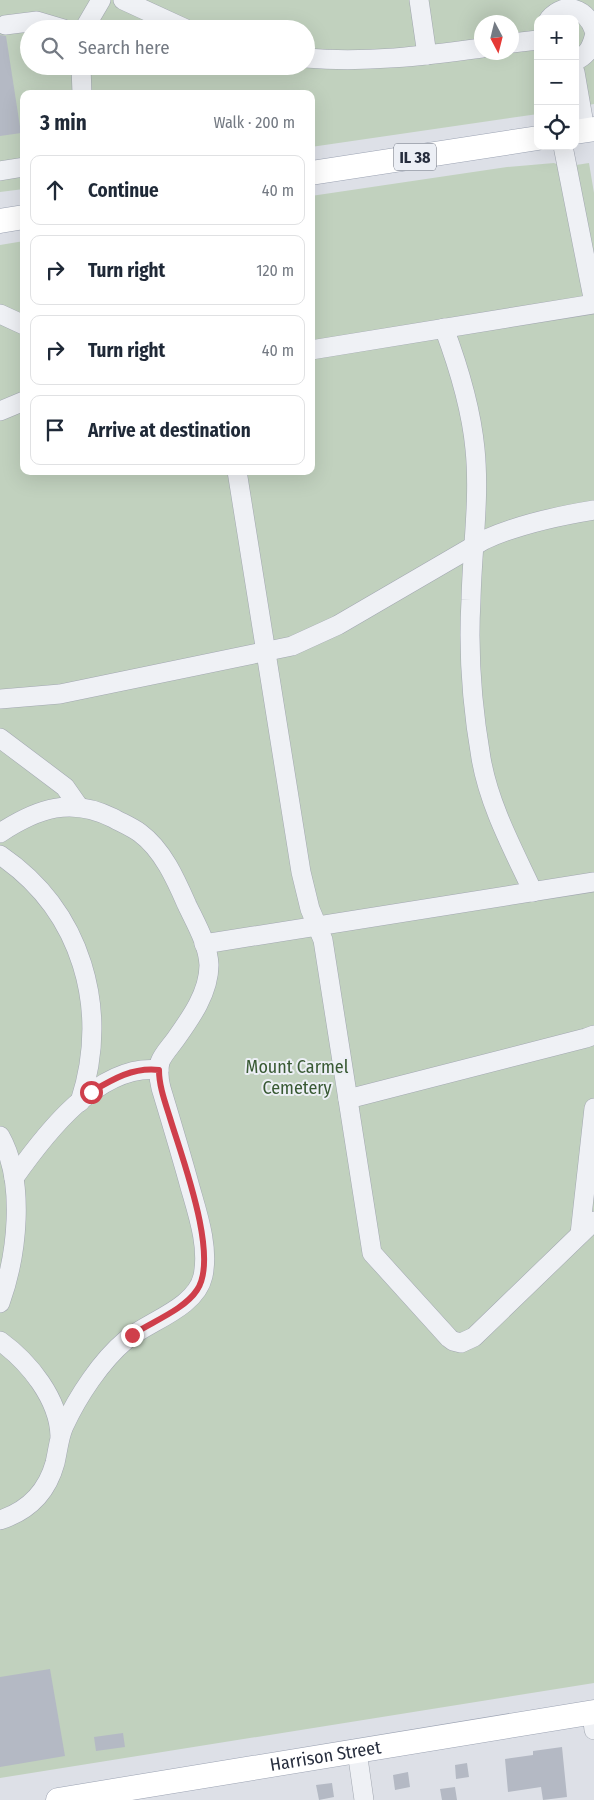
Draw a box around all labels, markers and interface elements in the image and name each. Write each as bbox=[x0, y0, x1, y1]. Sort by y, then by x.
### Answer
north arrow bbox=[474, 15, 519, 60]
map controls bbox=[534, 15, 579, 150]
button: + bbox=[534, 15, 579, 60]
search box bbox=[20, 20, 315, 75]
icon: search bbox=[38, 34, 66, 62]
text: Search here bbox=[78, 36, 170, 59]
button: − bbox=[534, 60, 579, 105]
button: locate bbox=[534, 105, 579, 150]
text: 3 min bbox=[40, 110, 87, 136]
text: Walk · 200 m bbox=[213, 113, 295, 132]
road number: IL 38 bbox=[394, 144, 436, 170]
icon: ahead bbox=[41, 176, 69, 204]
text: Continue bbox=[88, 179, 159, 202]
text: 40 m bbox=[262, 181, 294, 200]
icon: right bbox=[41, 256, 69, 284]
text: Turn right bbox=[88, 259, 165, 282]
text: 120 m bbox=[256, 261, 294, 280]
icon: right bbox=[41, 336, 69, 364]
text: Turn right bbox=[88, 339, 165, 362]
text: 40 m bbox=[262, 341, 294, 360]
icon: arrive bbox=[41, 416, 69, 444]
text: Arrive at destination bbox=[88, 419, 251, 442]
park label: Mount Carmel Cemetery bbox=[246, 1056, 349, 1099]
route start bbox=[80, 1081, 103, 1104]
route end bbox=[121, 1324, 144, 1347]
street label: Harrison Street bbox=[268, 1736, 383, 1776]

